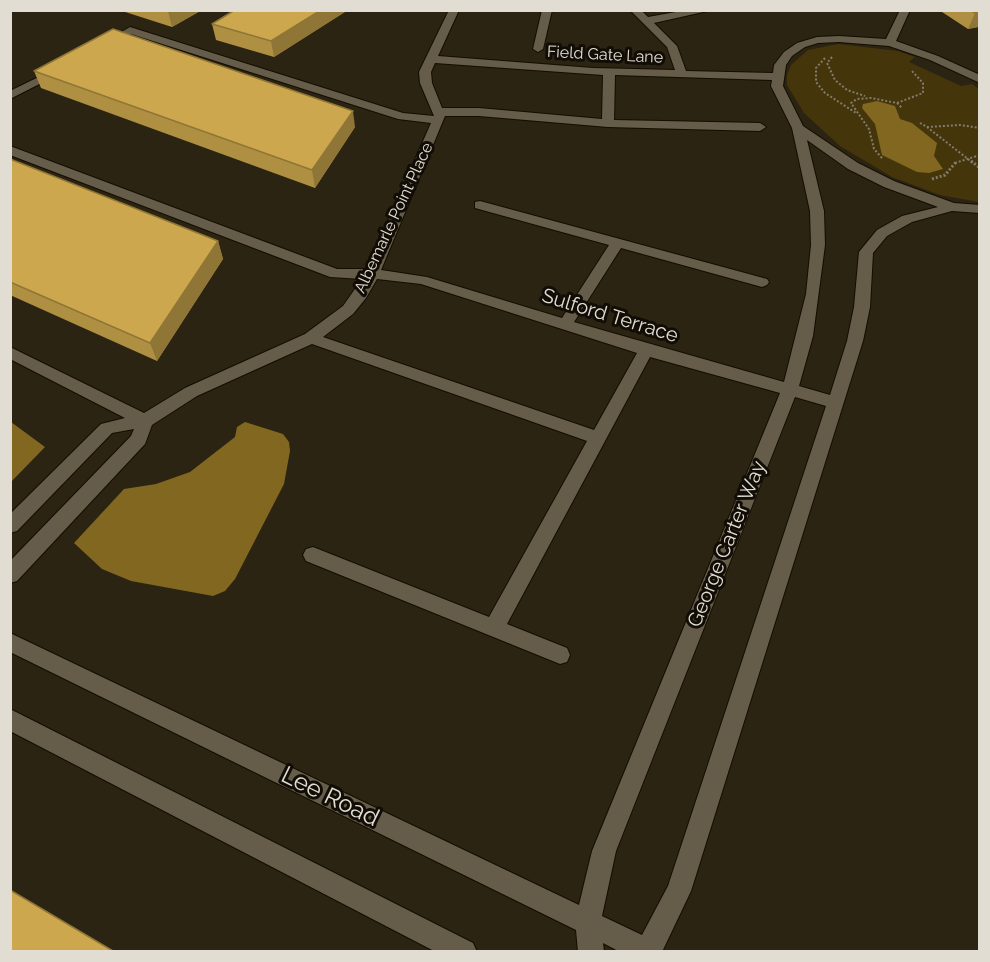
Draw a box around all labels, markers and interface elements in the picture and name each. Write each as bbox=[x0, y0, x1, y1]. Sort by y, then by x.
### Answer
street label: Field Gate Lane bbox=[546, 42, 664, 68]
street label: Albemarle Point Place bbox=[351, 140, 437, 296]
street label: Sulford Terrace bbox=[539, 284, 681, 348]
street label: George Carter Way bbox=[683, 457, 771, 631]
street label: Lee Road bbox=[276, 761, 384, 833]

